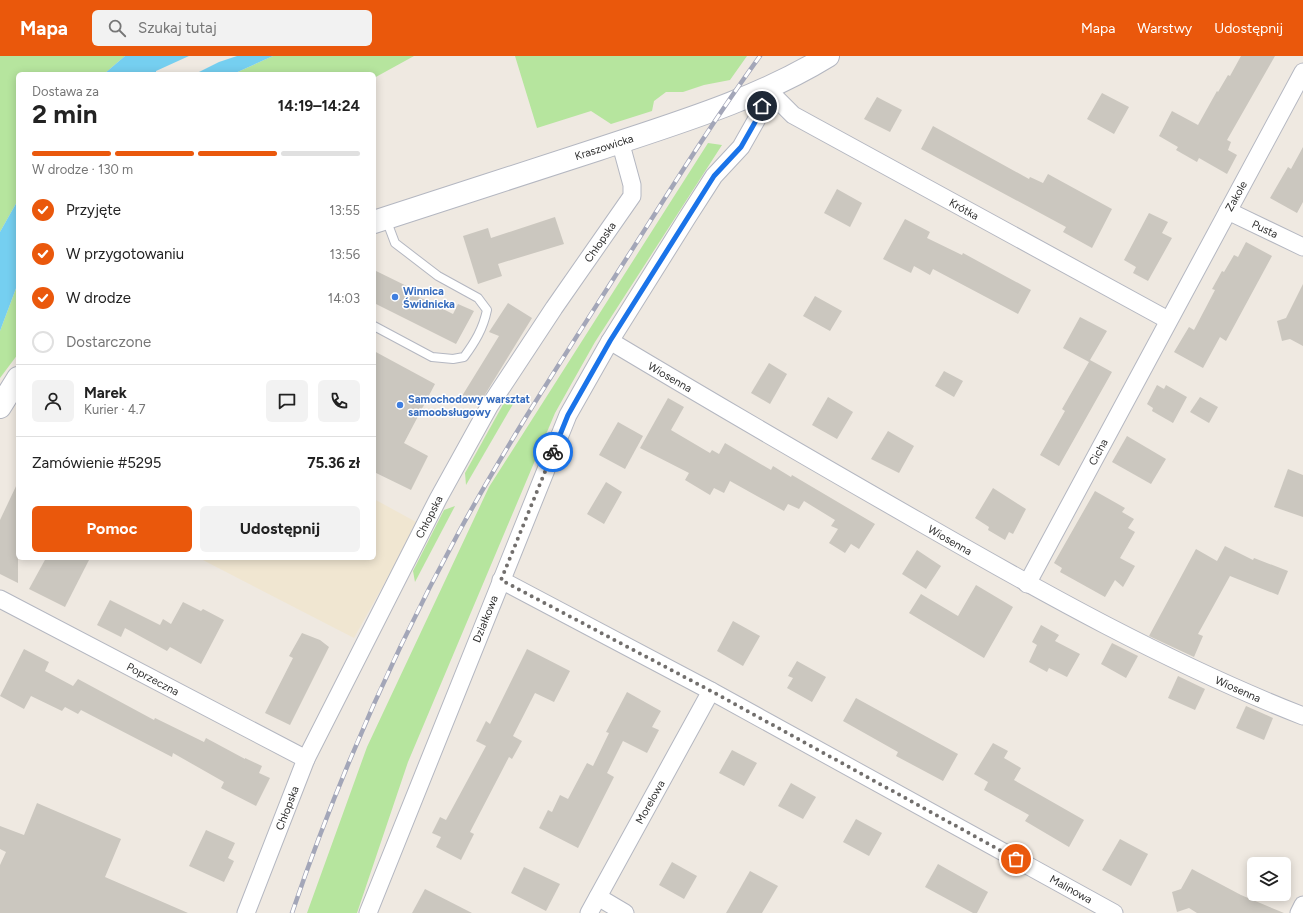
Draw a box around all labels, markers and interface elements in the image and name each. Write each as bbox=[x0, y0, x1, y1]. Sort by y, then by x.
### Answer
search box bbox=[92, 10, 372, 46]
text: Mapa bbox=[20, 17, 68, 40]
icon: search bbox=[106, 17, 128, 39]
text: Szukaj tutaj bbox=[138, 19, 217, 37]
text: Mapa bbox=[1081, 20, 1115, 37]
text: Warstwy bbox=[1137, 20, 1192, 37]
text: Udostępnij bbox=[1214, 20, 1283, 37]
text: Dostawa za bbox=[32, 84, 99, 99]
pin bbox=[745, 89, 779, 123]
icon: home bbox=[751, 95, 773, 117]
text: 14:19–14:24 bbox=[278, 97, 360, 115]
text: 2 min bbox=[32, 98, 98, 130]
street label: Kraszowicka bbox=[573, 132, 635, 163]
text: W drodze · 130 m bbox=[32, 162, 133, 177]
street label: Zakole bbox=[1223, 179, 1250, 214]
street label: Krótka bbox=[947, 196, 981, 223]
icon: check bbox=[32, 199, 54, 221]
text: Przyjęte bbox=[66, 201, 121, 219]
text: 13:55 bbox=[329, 203, 360, 218]
street label: Pusta bbox=[1250, 218, 1280, 241]
street label: Chłopska bbox=[582, 220, 619, 265]
icon: check bbox=[32, 243, 54, 265]
text: W przygotowaniu bbox=[66, 245, 184, 263]
text: 13:56 bbox=[329, 247, 360, 262]
place label: Winnica Świdnicka bbox=[403, 285, 455, 311]
icon: check bbox=[32, 287, 54, 309]
text: W drodze bbox=[66, 289, 131, 307]
text: 14:03 bbox=[328, 291, 360, 306]
marker: Winnica Świdnicka bbox=[390, 292, 400, 302]
text: Dostarczone bbox=[66, 333, 151, 351]
street label: Wiosenna bbox=[645, 360, 694, 395]
button: person bbox=[32, 380, 74, 422]
button: chat bbox=[266, 380, 308, 422]
button: phone bbox=[318, 380, 360, 422]
text: Marek bbox=[84, 384, 127, 402]
place label: Samochodowy warsztat samoobsługowy bbox=[408, 393, 531, 419]
marker: Samochodowy warsztat samoobsługowy bbox=[395, 400, 405, 410]
text: Kurier · 4.7 bbox=[84, 402, 146, 417]
courier bbox=[533, 432, 573, 472]
street label: Cicha bbox=[1086, 437, 1111, 468]
icon: bike bbox=[542, 441, 564, 463]
text: Zamówienie #5295 bbox=[32, 454, 161, 472]
text: 75.36 zł bbox=[307, 454, 360, 472]
street label: Chłopska bbox=[413, 494, 446, 541]
button: Pomoc bbox=[32, 506, 192, 552]
button: Udostępnij bbox=[200, 506, 360, 552]
street label: Wiosenna bbox=[925, 523, 974, 558]
street label: Działkowa bbox=[470, 594, 501, 645]
street label: Poprzeczna bbox=[124, 660, 181, 699]
street label: Wiosenna bbox=[1213, 674, 1263, 705]
street label: Morelowa bbox=[633, 778, 668, 826]
street label: Chłopska bbox=[273, 784, 302, 832]
pin bbox=[999, 842, 1033, 876]
icon: bag bbox=[1005, 848, 1027, 870]
map controls bbox=[1247, 857, 1291, 901]
button: layers bbox=[1247, 857, 1291, 901]
street label: Malinowa bbox=[1047, 873, 1094, 906]

